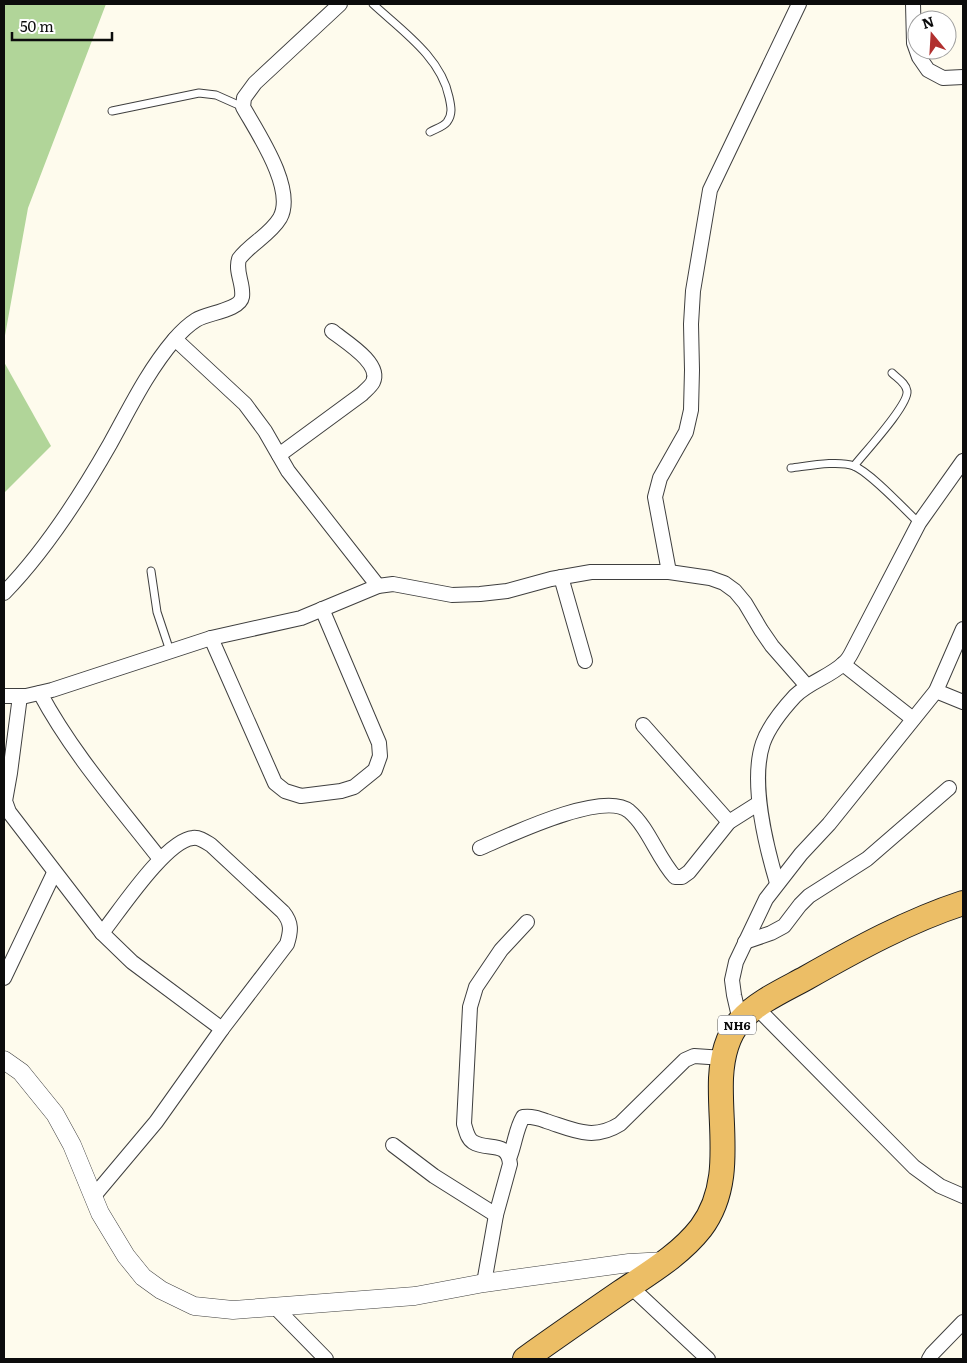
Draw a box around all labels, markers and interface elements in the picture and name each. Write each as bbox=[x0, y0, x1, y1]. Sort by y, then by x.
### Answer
scale bar bbox=[12, 10, 112, 42]
north arrow bbox=[907, 10, 957, 60]
text: N bbox=[919, 10, 937, 33]
text: 50 m bbox=[20, 14, 54, 37]
road number: NH6 bbox=[718, 1016, 756, 1034]

